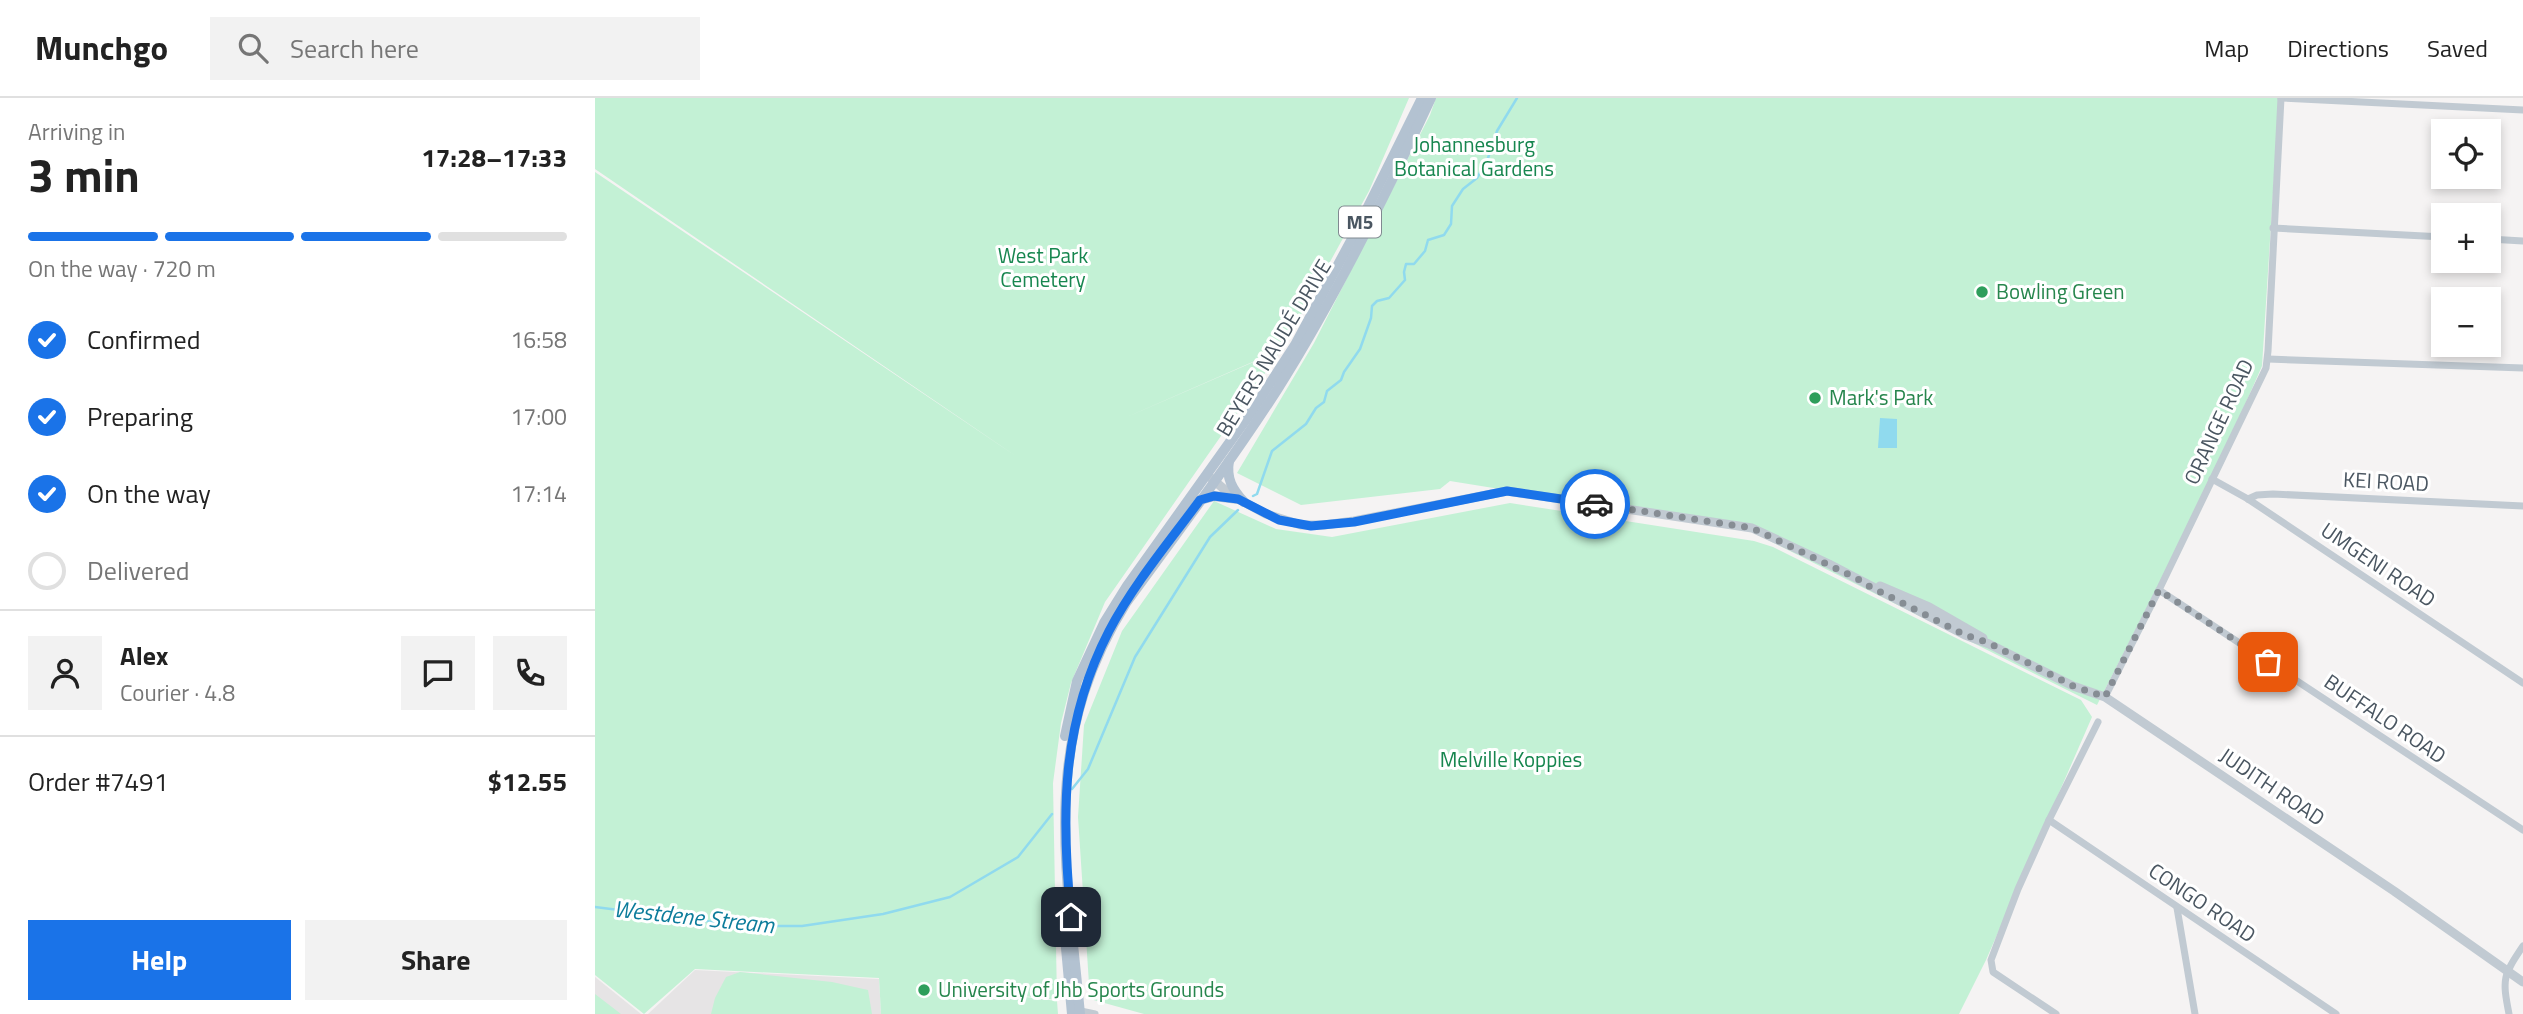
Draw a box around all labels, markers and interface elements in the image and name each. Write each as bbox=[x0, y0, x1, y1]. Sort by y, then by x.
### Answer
search box bbox=[210, 17, 700, 80]
text: Munchgo bbox=[35, 23, 168, 73]
icon: search bbox=[234, 29, 272, 67]
text: Search here bbox=[290, 29, 419, 68]
text: Map bbox=[2204, 30, 2249, 66]
text: Directions bbox=[2287, 30, 2389, 66]
text: Saved bbox=[2427, 30, 2488, 66]
text: Arriving in bbox=[28, 114, 125, 149]
map controls bbox=[2431, 119, 2501, 357]
button: locate bbox=[2431, 119, 2501, 189]
park label: Johannesburg Botanical Gardens bbox=[1394, 128, 1554, 184]
text: 17:28–17:33 bbox=[421, 138, 567, 177]
text: 3 min bbox=[28, 140, 140, 210]
button: + bbox=[2431, 203, 2501, 273]
road number: M5 bbox=[1339, 206, 1381, 238]
park label: West Park Cemetery bbox=[998, 239, 1088, 295]
text: On the way · 720 m bbox=[28, 251, 216, 286]
street label: BEYERS NAUDÉ DRIVE bbox=[1207, 253, 1339, 442]
place label: Bowling Green bbox=[1996, 275, 2125, 307]
marker: Bowling Green bbox=[1974, 284, 1990, 300]
button: − bbox=[2431, 287, 2501, 357]
text: Confirmed bbox=[87, 320, 201, 359]
icon: check bbox=[28, 321, 66, 359]
text: 16:58 bbox=[510, 322, 567, 357]
street label: ORANGE ROAD bbox=[2175, 354, 2261, 490]
place label: Mark's Park bbox=[1829, 381, 1933, 413]
marker: Mark's Park bbox=[1807, 390, 1823, 406]
text: Preparing bbox=[87, 397, 193, 436]
icon: check bbox=[28, 398, 66, 436]
text: 17:00 bbox=[510, 399, 567, 434]
street label: KEI ROAD bbox=[2342, 463, 2430, 499]
courier bbox=[1560, 469, 1630, 539]
text: On the way bbox=[87, 474, 211, 513]
icon: check bbox=[28, 475, 66, 513]
text: 17:14 bbox=[510, 476, 567, 511]
icon: car bbox=[1576, 485, 1614, 523]
street label: UMGENI ROAD bbox=[2315, 514, 2442, 614]
text: Delivered bbox=[87, 551, 190, 590]
pin bbox=[2238, 632, 2298, 692]
button: person bbox=[28, 636, 102, 710]
text: Alex bbox=[120, 636, 168, 675]
button: chat bbox=[401, 636, 475, 710]
button: phone bbox=[493, 636, 567, 710]
icon: bag bbox=[2249, 643, 2287, 681]
street label: BUFFALO ROAD bbox=[2318, 665, 2453, 771]
text: Courier · 4.8 bbox=[120, 675, 235, 710]
street label: JUDITH ROAD bbox=[2214, 739, 2332, 833]
park label: Melville Koppies bbox=[1440, 743, 1582, 775]
text: Order #7491 bbox=[28, 762, 168, 801]
text: $12.55 bbox=[488, 762, 567, 801]
street label: CONGO ROAD bbox=[2143, 854, 2263, 950]
pin bbox=[1041, 887, 1101, 947]
water label: Westdene Stream bbox=[612, 891, 777, 942]
icon: home bbox=[1052, 898, 1090, 936]
button: Help bbox=[28, 920, 291, 1000]
button: Share bbox=[305, 920, 567, 1000]
place label: University of Jhb Sports Grounds bbox=[938, 973, 1224, 1005]
marker: University of Jhb Sports Grounds bbox=[916, 982, 932, 998]

